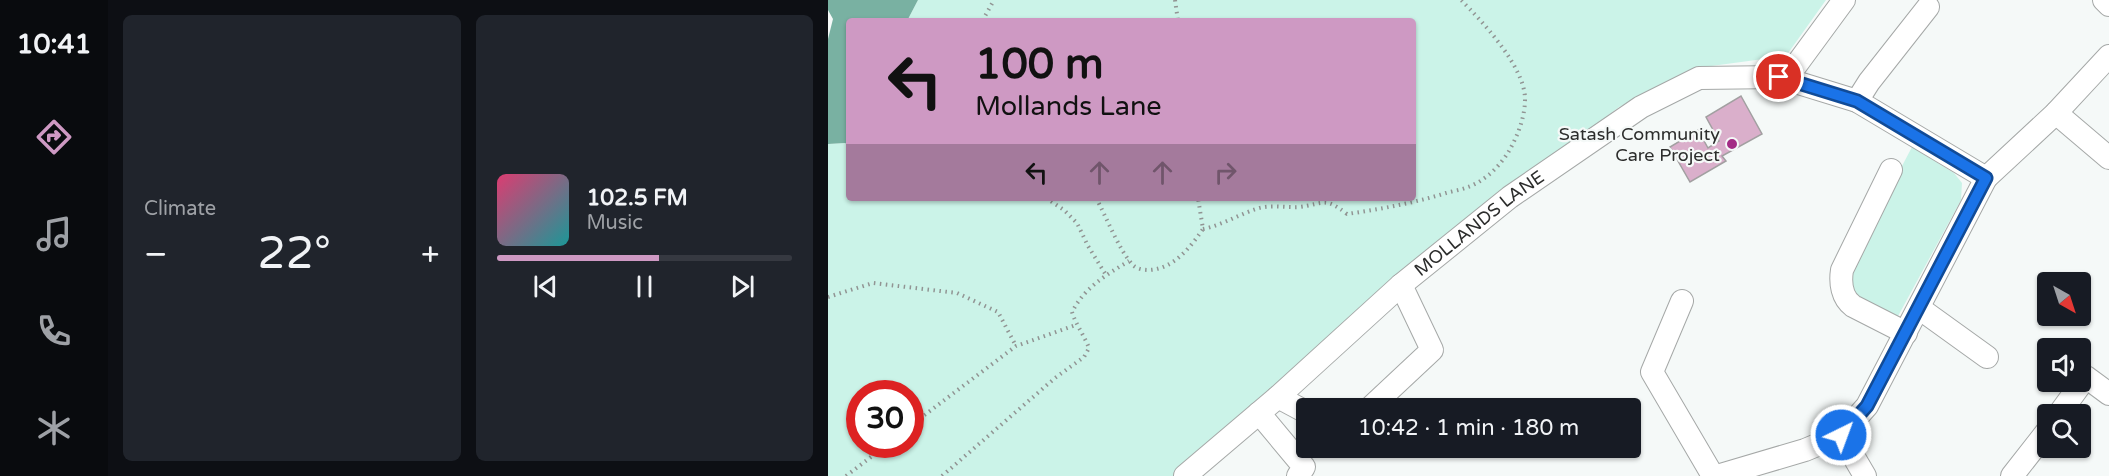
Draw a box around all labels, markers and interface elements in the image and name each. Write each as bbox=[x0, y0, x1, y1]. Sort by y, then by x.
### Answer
text: 10:41 bbox=[17, 28, 91, 61]
text: 100 m bbox=[975, 39, 1104, 90]
icon: left bbox=[876, 42, 954, 120]
pin bbox=[1753, 51, 1804, 102]
icon: arrive bbox=[1762, 60, 1795, 93]
text: Mollands Lane bbox=[975, 90, 1162, 123]
icon: directions bbox=[33, 116, 75, 158]
place label: Satash Community Care Project bbox=[1559, 123, 1720, 166]
marker: Satash Community Care Project bbox=[1725, 137, 1739, 151]
icon: left bbox=[1020, 156, 1053, 189]
icon: ahead bbox=[1083, 156, 1116, 189]
icon: ahead bbox=[1146, 156, 1179, 189]
icon: right bbox=[1209, 156, 1242, 189]
street label: MOLLANDS LANE bbox=[1410, 166, 1548, 281]
text: 102.5 FM bbox=[587, 185, 688, 211]
text: Climate bbox=[144, 197, 216, 221]
text: Music bbox=[587, 211, 643, 235]
icon: music bbox=[33, 213, 75, 255]
text: 22° bbox=[257, 227, 331, 281]
text: − bbox=[144, 235, 168, 274]
text: + bbox=[421, 235, 439, 274]
icon: previous bbox=[529, 270, 562, 303]
icon: pause bbox=[628, 270, 661, 303]
icon: next bbox=[726, 270, 759, 303]
north arrow bbox=[2037, 272, 2091, 326]
map controls bbox=[2037, 272, 2091, 458]
icon: phone bbox=[33, 310, 75, 352]
button: sound bbox=[2037, 338, 2091, 392]
speed limit sign: 30 bbox=[846, 380, 924, 458]
position arrow bbox=[1809, 403, 1873, 467]
button: search bbox=[2037, 404, 2091, 458]
icon: climate bbox=[33, 407, 75, 449]
text: 10:42 · 1 min · 180 m bbox=[1358, 415, 1579, 441]

